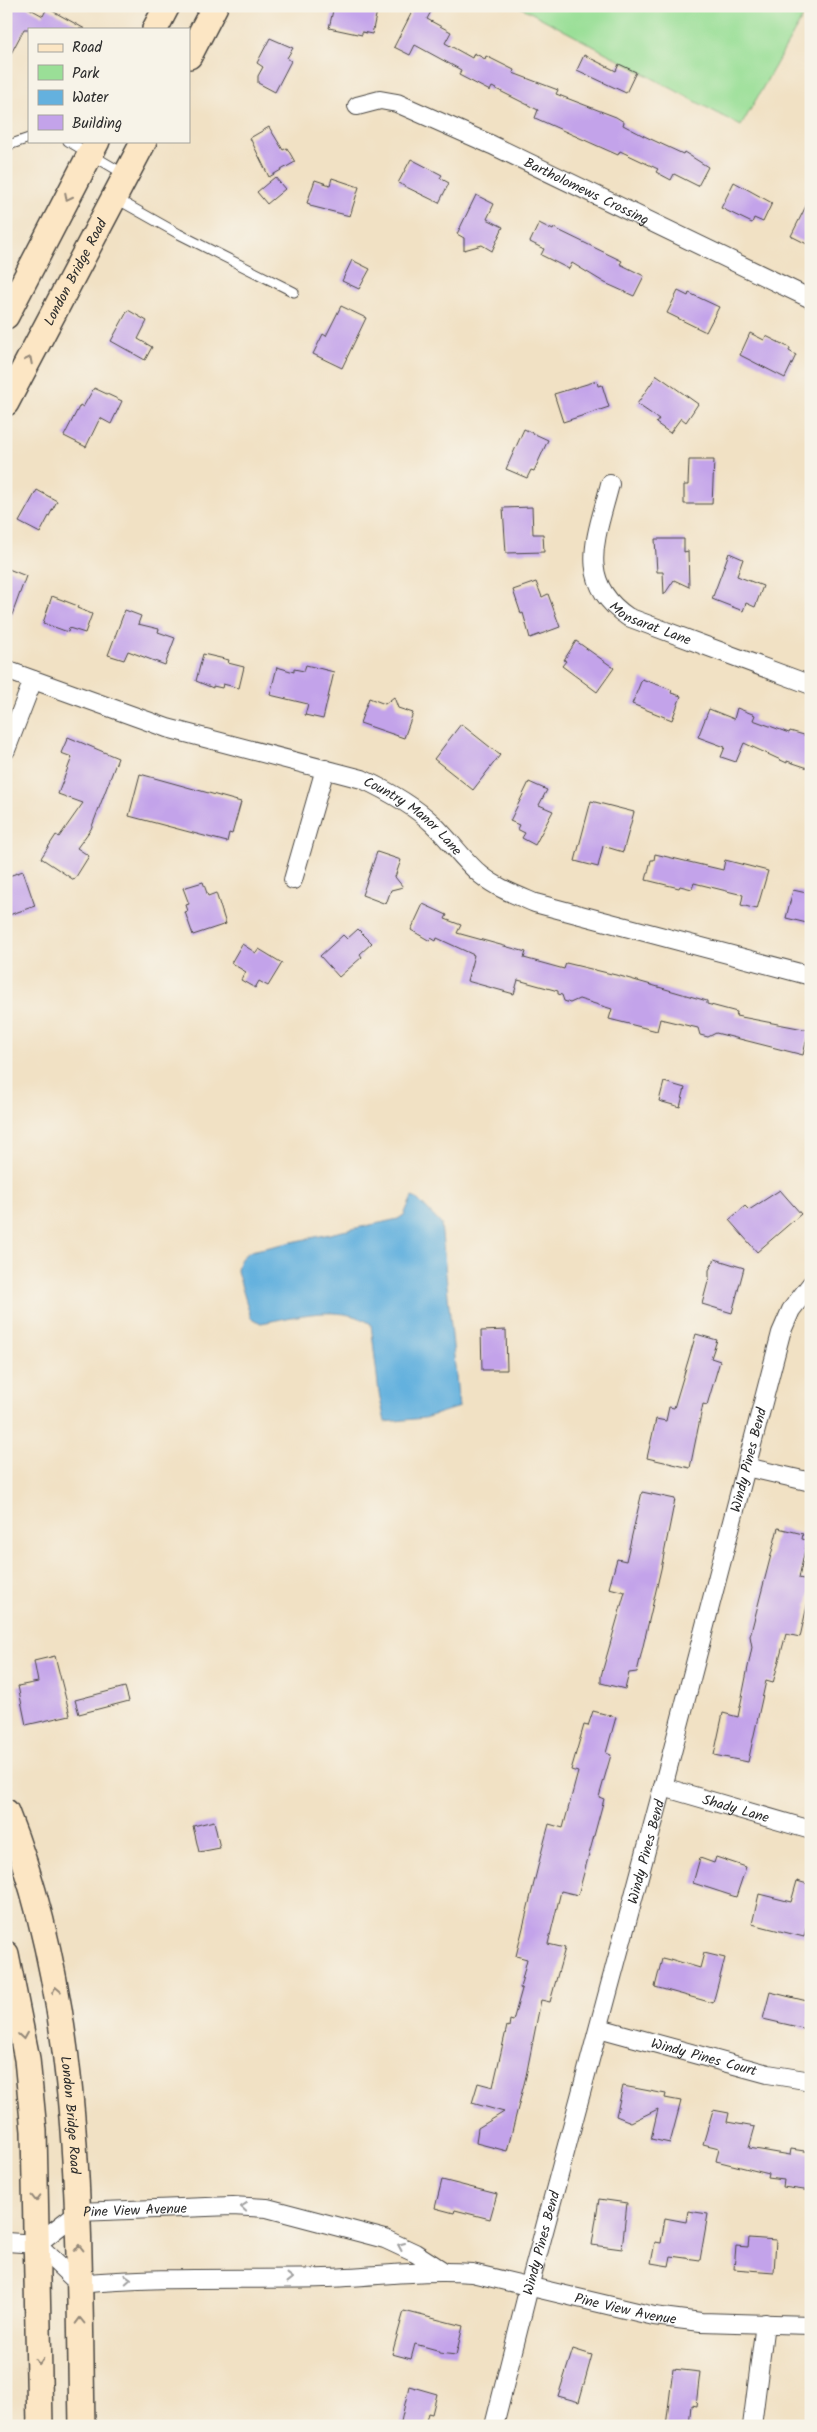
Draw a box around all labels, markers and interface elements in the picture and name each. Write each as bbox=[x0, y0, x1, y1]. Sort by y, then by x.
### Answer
legend bbox=[28, 28, 190, 142]
text: Road bbox=[72, 36, 103, 60]
text: Park bbox=[72, 62, 100, 86]
text: Water bbox=[72, 86, 109, 110]
text: Building bbox=[72, 112, 122, 136]
street label: Bartholomews Crossing bbox=[520, 152, 652, 231]
one-way arrow bbox=[64, 192, 74, 201]
street label: London Bridge Road bbox=[39, 214, 114, 330]
one-way arrow bbox=[23, 356, 33, 365]
street label: Monsarat Lane bbox=[604, 596, 695, 652]
street label: Country Manor Lane bbox=[359, 771, 467, 861]
street label: Windy Pines Bend bbox=[725, 1405, 773, 1515]
street label: Shady Lane bbox=[700, 1789, 772, 1830]
street label: Windy Pines Bend bbox=[622, 1796, 671, 1906]
one-way arrow bbox=[51, 1986, 62, 1994]
one-way arrow bbox=[17, 2032, 27, 2041]
street label: Windy Pines Court bbox=[649, 2033, 760, 2083]
street label: London Bridge Road bbox=[54, 2055, 86, 2176]
street label: Windy Pines Bend bbox=[517, 2188, 567, 2298]
one-way arrow bbox=[30, 2194, 41, 2202]
street label: Pine View Avenue bbox=[83, 2198, 188, 2224]
one-way arrow bbox=[240, 2201, 248, 2212]
one-way arrow bbox=[397, 2242, 406, 2253]
one-way arrow bbox=[74, 2244, 84, 2252]
one-way arrow bbox=[287, 2273, 295, 2283]
one-way arrow bbox=[124, 2274, 132, 2285]
street label: Pine View Avenue bbox=[572, 2288, 678, 2331]
one-way arrow bbox=[75, 2316, 85, 2324]
one-way arrow bbox=[34, 2357, 44, 2365]

